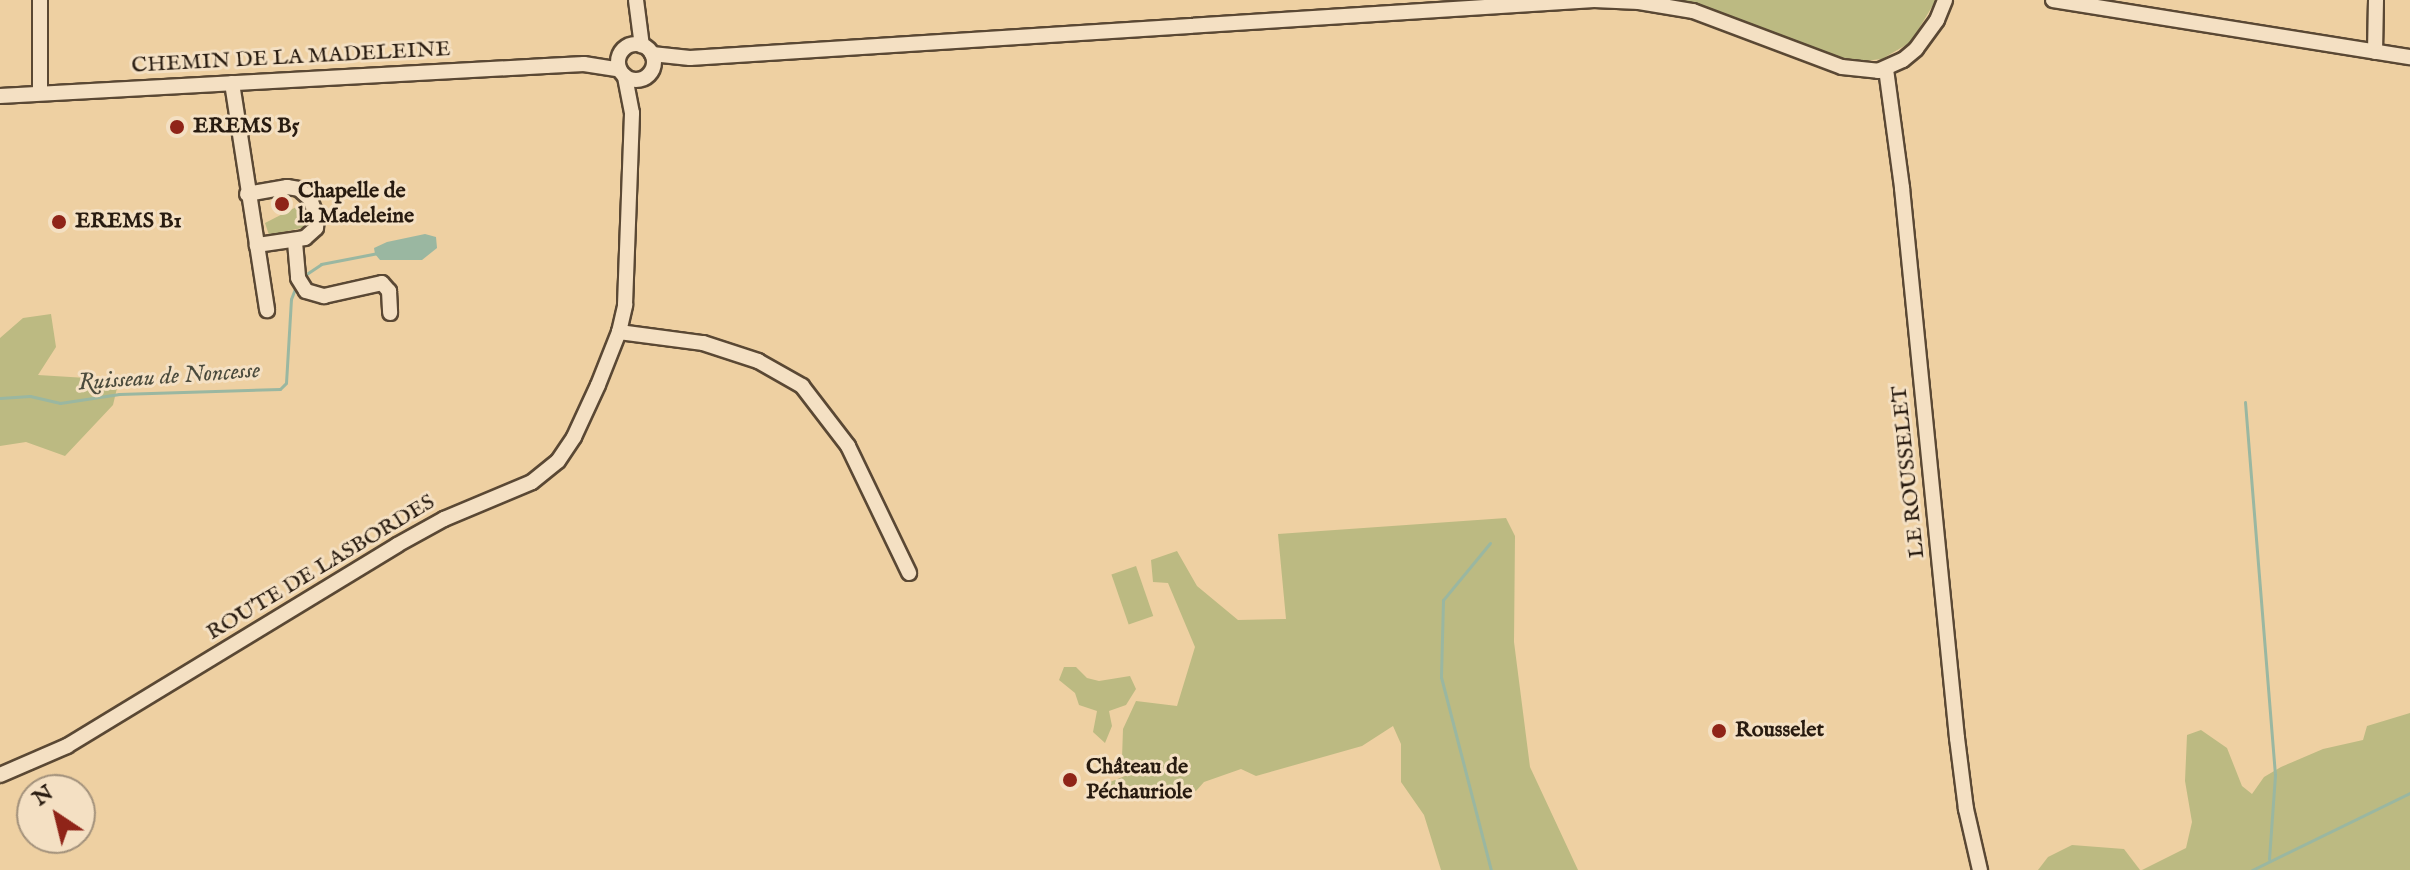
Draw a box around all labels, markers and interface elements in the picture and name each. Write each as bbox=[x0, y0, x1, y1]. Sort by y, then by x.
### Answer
street label: CHEMIN DE LA MADELEINE bbox=[131, 36, 451, 80]
place label: EREMS B5 bbox=[193, 114, 299, 140]
marker: EREMS B5 bbox=[168, 118, 186, 136]
place label: Chapelle de la Madeleine bbox=[298, 178, 414, 230]
marker: Chapelle de la Madeleine bbox=[273, 195, 291, 213]
place label: EREMS B1 bbox=[75, 209, 182, 235]
marker: EREMS B1 bbox=[50, 213, 68, 231]
water label: Ruisseau de Noncesse bbox=[77, 356, 261, 398]
street label: LE ROUSSELET bbox=[1887, 385, 1931, 559]
street label: ROUTE DE LASBORDES bbox=[202, 489, 440, 647]
place label: Rousselet bbox=[1735, 718, 1824, 744]
marker: Rousselet bbox=[1710, 722, 1728, 740]
place label: Château de Péchauriole bbox=[1086, 754, 1192, 806]
marker: Château de Péchauriole bbox=[1061, 771, 1079, 789]
north arrow bbox=[16, 774, 96, 854]
text: N bbox=[28, 779, 59, 813]

